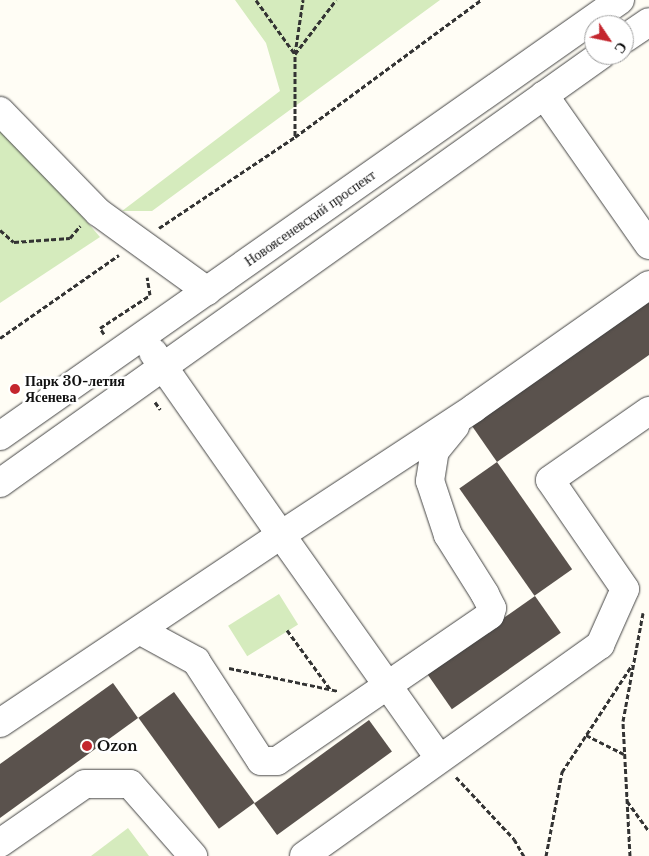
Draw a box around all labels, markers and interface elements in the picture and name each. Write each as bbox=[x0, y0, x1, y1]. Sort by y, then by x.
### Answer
north arrow bbox=[584, 15, 634, 65]
text: С bbox=[610, 39, 631, 57]
street label: Новоясеневский проспект bbox=[241, 166, 379, 270]
place label: Парк 30-летия Ясенева bbox=[25, 373, 125, 406]
marker: Парк 30-летия Ясенева bbox=[9, 383, 21, 395]
place label: Ozon bbox=[97, 738, 138, 754]
marker: Ozon bbox=[81, 740, 93, 752]

